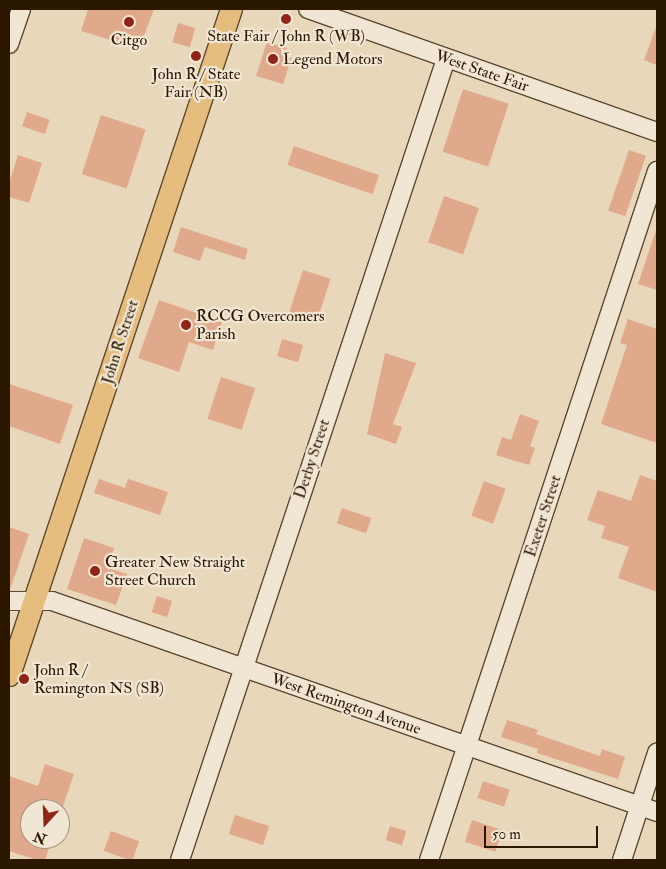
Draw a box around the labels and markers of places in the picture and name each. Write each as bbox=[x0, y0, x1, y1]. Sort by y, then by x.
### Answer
marker: State Fair / John R (WB) bbox=[280, 13, 292, 25]
marker: Citgo bbox=[123, 16, 135, 28]
place label: State Fair / John R (WB) bbox=[207, 26, 365, 46]
place label: Citgo bbox=[111, 30, 147, 50]
place label: Legend Motors bbox=[283, 49, 382, 69]
marker: John R / State Fair (NB) bbox=[190, 50, 202, 62]
marker: Legend Motors bbox=[267, 53, 279, 65]
place label: John R / State Fair (NB) bbox=[152, 64, 240, 102]
place label: RCCG Overcomers Parish bbox=[196, 306, 324, 344]
marker: RCCG Overcomers Parish bbox=[180, 319, 192, 331]
place label: Greater New Straight Street Church bbox=[105, 552, 245, 590]
marker: Greater New Straight Street Church bbox=[89, 565, 101, 577]
place label: John R / Remington NS (SB) bbox=[34, 660, 164, 698]
marker: John R / Remington NS (SB) bbox=[18, 673, 30, 685]

